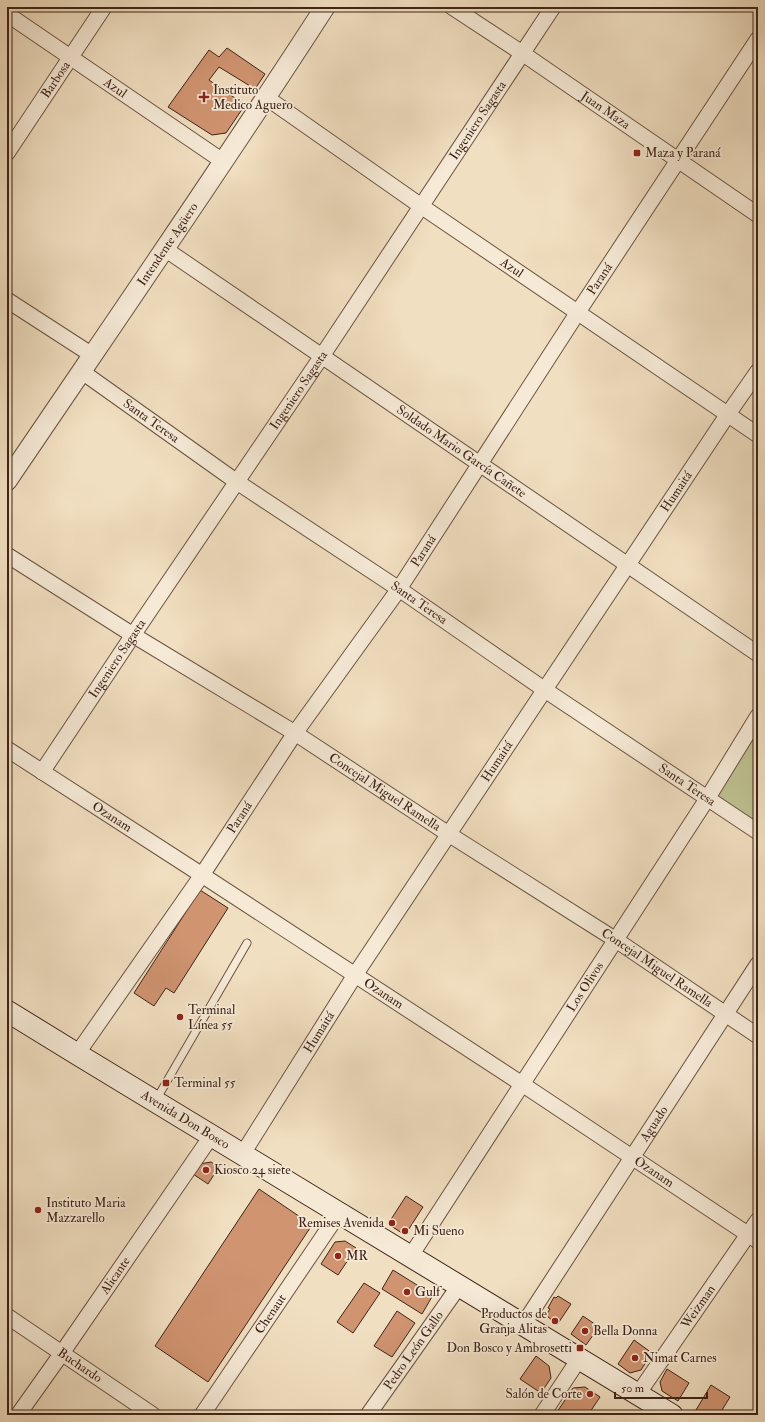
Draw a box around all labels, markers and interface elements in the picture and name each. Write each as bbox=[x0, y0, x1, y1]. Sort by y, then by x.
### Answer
street label: Barbosa bbox=[38, 58, 74, 101]
street label: Azul bbox=[100, 74, 130, 102]
street label: Ingeniero Sagasta bbox=[446, 77, 510, 163]
place label: Instituto Medico Aguero bbox=[213, 82, 293, 113]
street label: Juan Maza bbox=[577, 87, 634, 133]
marker: Instituto Medico Aguero bbox=[198, 91, 210, 103]
place label: Maza y Paraná bbox=[645, 145, 721, 162]
marker: Maza y Paraná bbox=[632, 148, 642, 158]
street label: Intendente Agüero bbox=[134, 200, 202, 289]
street label: Azul bbox=[496, 254, 527, 282]
street label: Paraná bbox=[583, 260, 616, 298]
street label: Ingeniero Sagasta bbox=[266, 347, 331, 433]
street label: Santa Teresa bbox=[120, 395, 183, 447]
street label: Soldado Mario García Cañete bbox=[394, 402, 530, 502]
street label: Humaitá bbox=[657, 468, 696, 515]
street label: Paraná bbox=[407, 531, 440, 570]
street label: Santa Teresa bbox=[388, 578, 451, 628]
street label: Ingeniero Sagasta bbox=[85, 616, 150, 701]
street label: Humaitá bbox=[478, 737, 517, 785]
street label: Concejal Miguel Ramella bbox=[326, 749, 444, 835]
street label: Santa Teresa bbox=[656, 760, 719, 810]
street label: Ozanam bbox=[89, 798, 135, 836]
street label: Paraná bbox=[223, 798, 256, 837]
street label: Concejal Miguel Ramella bbox=[598, 925, 716, 1011]
street label: Los Olivos bbox=[563, 958, 608, 1015]
street label: Ozanam bbox=[361, 975, 407, 1012]
place label: Terminal Línea 55 bbox=[188, 1002, 236, 1033]
street label: Humaitá bbox=[300, 1008, 338, 1056]
marker: Terminal Línea 55 bbox=[175, 1012, 185, 1022]
place label: Terminal 55 bbox=[174, 1075, 236, 1091]
marker: Terminal 55 bbox=[161, 1078, 171, 1088]
street label: Avenida Don Bosco bbox=[137, 1086, 233, 1153]
street label: Aguado bbox=[636, 1103, 671, 1146]
street label: Ozanam bbox=[631, 1153, 677, 1191]
place label: Kiosco 24 siete bbox=[214, 1162, 291, 1178]
marker: Kiosco 24 siete bbox=[201, 1165, 211, 1175]
place label: Instituto Maria Mazzarello bbox=[46, 1195, 126, 1226]
marker: Instituto Maria Mazzarello bbox=[33, 1205, 43, 1215]
place label: Remises Avenida bbox=[298, 1215, 385, 1231]
marker: Remises Avenida bbox=[387, 1218, 397, 1228]
place label: Mi Sueno bbox=[413, 1223, 464, 1239]
marker: Mi Sueno bbox=[400, 1226, 410, 1236]
place label: MR bbox=[346, 1248, 369, 1264]
marker: MR bbox=[333, 1251, 343, 1261]
street label: Alicante bbox=[96, 1253, 134, 1298]
street label: Weizman bbox=[677, 1282, 719, 1332]
place label: Gulf bbox=[415, 1284, 442, 1300]
marker: Gulf bbox=[402, 1287, 412, 1297]
street label: Chenaut bbox=[251, 1291, 290, 1337]
place label: Productos de Granja Alitas bbox=[479, 1306, 548, 1337]
street label: Pedro León Gallo bbox=[380, 1308, 447, 1393]
marker: Productos de Granja Alitas bbox=[550, 1316, 560, 1326]
place label: Bella Donna bbox=[593, 1323, 658, 1339]
marker: Bella Donna bbox=[580, 1326, 590, 1336]
place label: Don Bosco y Ambrosetti bbox=[446, 1340, 573, 1357]
marker: Don Bosco y Ambrosetti bbox=[575, 1343, 585, 1353]
street label: Buchardo bbox=[55, 1345, 105, 1386]
place label: Nimat Carnes bbox=[643, 1350, 717, 1366]
marker: Nimat Carnes bbox=[630, 1353, 640, 1363]
scale bar bbox=[615, 1374, 707, 1400]
text: 50 m bbox=[621, 1381, 645, 1396]
place label: Salón de Corte bbox=[506, 1386, 583, 1402]
marker: Salón de Corte bbox=[585, 1389, 595, 1399]

